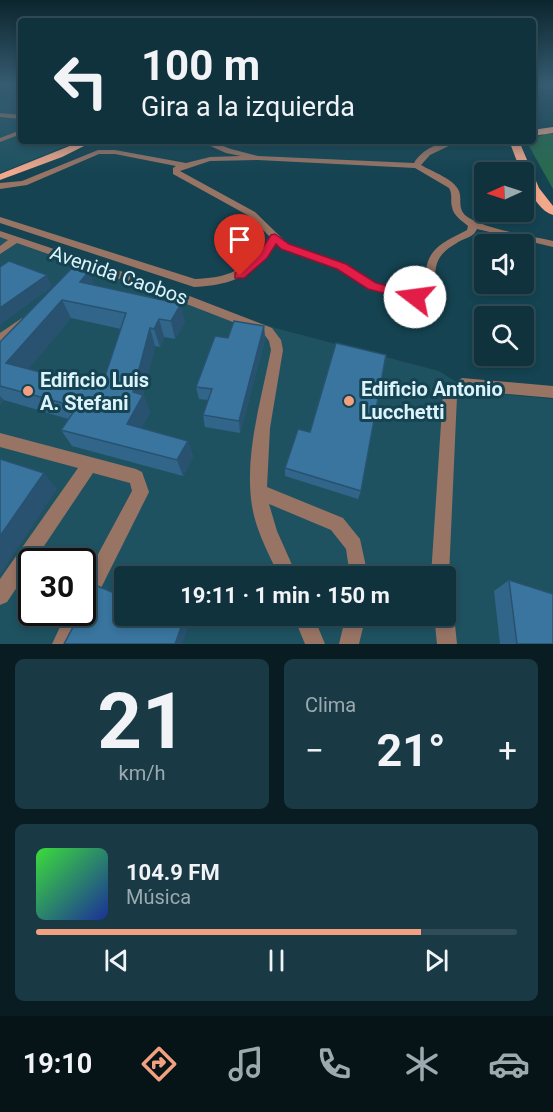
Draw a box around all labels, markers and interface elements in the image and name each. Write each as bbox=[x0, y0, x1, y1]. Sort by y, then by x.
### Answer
text: 100 m bbox=[141, 41, 260, 90]
icon: left bbox=[42, 42, 120, 120]
text: Gira a la izquierda bbox=[141, 91, 355, 123]
north arrow bbox=[474, 162, 534, 222]
map controls bbox=[474, 162, 534, 366]
pin bbox=[214, 214, 265, 276]
icon: arrive bbox=[223, 223, 256, 256]
button: sound bbox=[474, 234, 534, 294]
street label: Avenida Caobos bbox=[47, 240, 191, 310]
position arrow bbox=[383, 265, 447, 329]
button: search bbox=[474, 306, 534, 366]
place label: Edificio Luis A. Stefani bbox=[40, 368, 149, 415]
place label: Edificio Antonio Lucchetti bbox=[361, 377, 503, 424]
marker: Edificio Luis A. Stefani bbox=[21, 384, 35, 398]
marker: Edificio Antonio Lucchetti bbox=[342, 394, 356, 408]
speed limit sign: 30 bbox=[18, 548, 96, 626]
text: 19:11 · 1 min · 150 m bbox=[180, 583, 390, 608]
text: 21 bbox=[97, 676, 187, 767]
text: Clima bbox=[305, 693, 356, 717]
text: 21° bbox=[376, 724, 446, 777]
text: − bbox=[305, 731, 324, 770]
text: + bbox=[498, 731, 517, 770]
text: km/h bbox=[119, 761, 165, 785]
text: 104.9 FM bbox=[126, 860, 220, 885]
text: Música bbox=[126, 885, 191, 909]
icon: previous bbox=[100, 944, 133, 977]
icon: pause bbox=[260, 944, 293, 977]
icon: next bbox=[420, 944, 453, 977]
icon: directions bbox=[138, 1043, 180, 1085]
icon: music bbox=[225, 1043, 267, 1085]
icon: phone bbox=[313, 1043, 355, 1085]
icon: climate bbox=[401, 1043, 443, 1085]
icon: car bbox=[488, 1043, 530, 1085]
text: 19:10 bbox=[23, 1048, 92, 1080]

